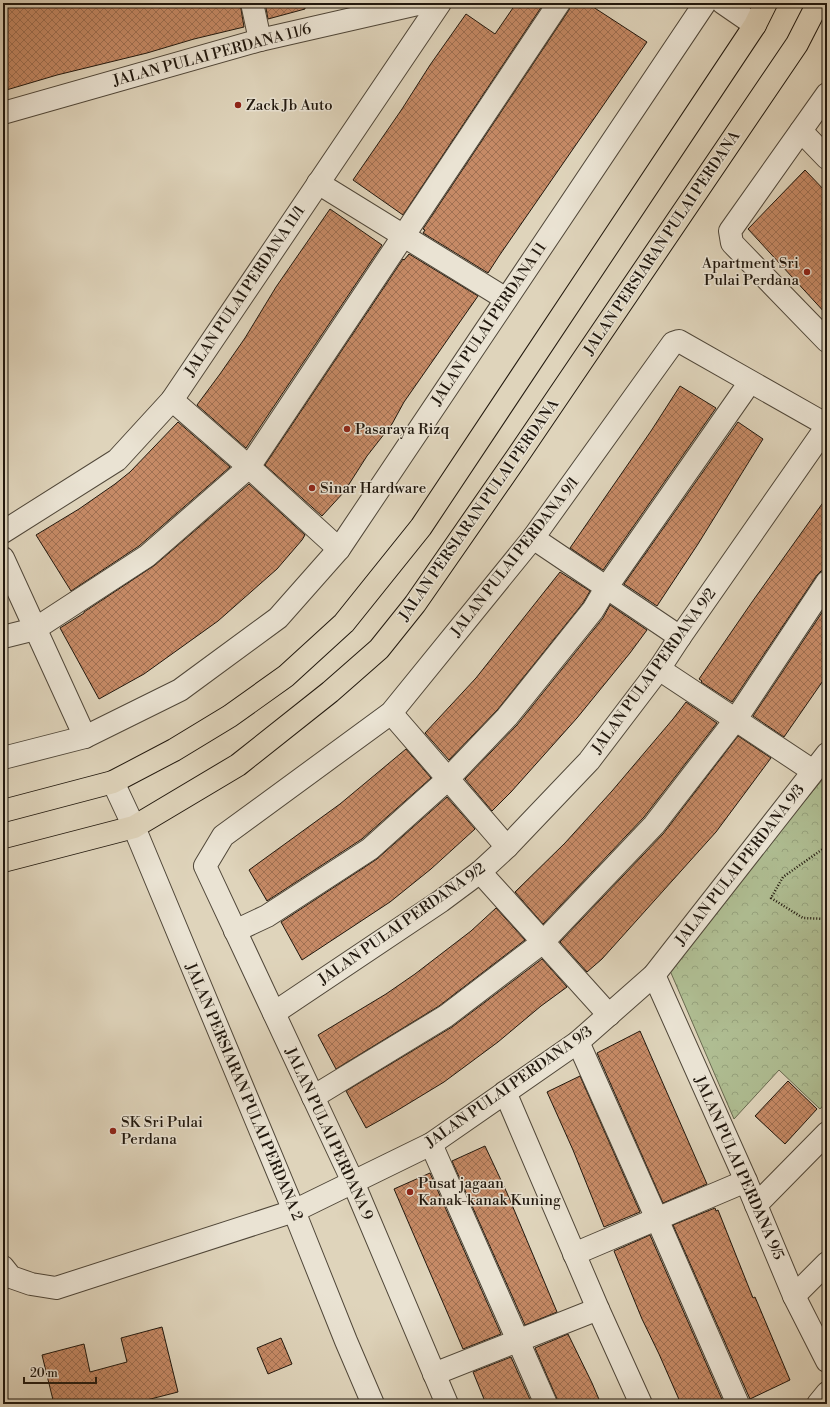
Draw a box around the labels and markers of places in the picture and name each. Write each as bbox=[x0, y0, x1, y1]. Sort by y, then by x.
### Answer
place label: Zack Jb Auto bbox=[246, 96, 333, 115]
marker: Zack Jb Auto bbox=[233, 100, 243, 110]
place label: Apartment Sri Pulai Perdana bbox=[701, 254, 799, 290]
marker: Apartment Sri Pulai Perdana bbox=[802, 267, 812, 277]
place label: Pasaraya Rizq bbox=[355, 420, 450, 439]
marker: Pasaraya Rizq bbox=[342, 424, 352, 434]
place label: Sinar Hardware bbox=[320, 479, 426, 498]
marker: Sinar Hardware bbox=[307, 483, 317, 493]
place label: SK Sri Pulai Perdana bbox=[121, 1113, 203, 1149]
marker: SK Sri Pulai Perdana bbox=[108, 1126, 118, 1136]
place label: Pusat jagaan Kanak-kanak Kuning bbox=[418, 1174, 561, 1210]
marker: Pusat jagaan Kanak-kanak Kuning bbox=[405, 1187, 415, 1197]

